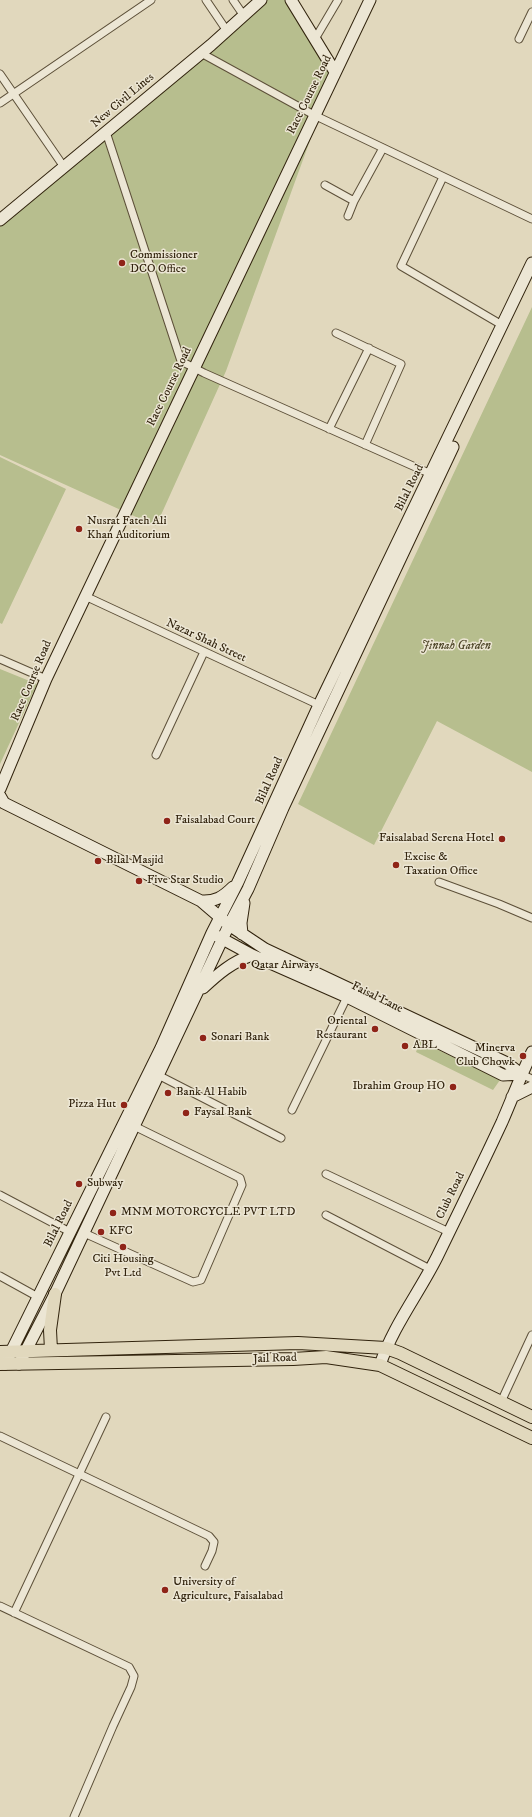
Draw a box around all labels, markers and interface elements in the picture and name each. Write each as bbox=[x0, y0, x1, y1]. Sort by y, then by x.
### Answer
street label: Race Course Road bbox=[285, 53, 335, 137]
street label: New Civil Lines bbox=[89, 71, 157, 131]
place label: Commissioner DCO Office bbox=[130, 249, 198, 277]
marker: Commissioner DCO Office bbox=[117, 258, 127, 268]
street label: Race Course Road bbox=[145, 345, 195, 429]
street label: Bilal Road bbox=[392, 462, 428, 514]
place label: Nusrat Fateh Ali Khan Auditorium bbox=[87, 515, 170, 543]
marker: Nusrat Fateh Ali Khan Auditorium bbox=[74, 524, 84, 534]
street label: Nazar Shah Street bbox=[164, 616, 248, 666]
street label: Race Course Road bbox=[9, 638, 55, 724]
park label: Jinnah Garden bbox=[421, 640, 491, 654]
street label: Bilal Road bbox=[253, 755, 287, 807]
place label: Faisalabad Court bbox=[175, 814, 255, 828]
marker: Faisalabad Court bbox=[162, 816, 172, 826]
place label: Faisalabad Serena Hotel bbox=[379, 832, 494, 846]
marker: Faisalabad Serena Hotel bbox=[497, 834, 507, 844]
place label: Excise & Taxation Office bbox=[404, 851, 478, 879]
place label: Bilal Masjid bbox=[106, 854, 164, 868]
marker: Bilal Masjid bbox=[93, 856, 103, 866]
marker: Excise & Taxation Office bbox=[391, 860, 401, 870]
place label: Five Star Studio bbox=[147, 874, 223, 888]
marker: Five Star Studio bbox=[134, 876, 144, 886]
place label: Qatar Airways bbox=[251, 959, 319, 973]
marker: Qatar Airways bbox=[238, 961, 248, 971]
street label: Faisal Lane bbox=[349, 979, 405, 1017]
place label: Oriental Restaurant bbox=[316, 1015, 367, 1043]
marker: Oriental Restaurant bbox=[370, 1024, 380, 1034]
place label: Sonari Bank bbox=[211, 1031, 270, 1045]
marker: Sonari Bank bbox=[198, 1033, 208, 1043]
place label: ABL bbox=[413, 1039, 437, 1053]
marker: ABL bbox=[400, 1041, 410, 1051]
place label: Minerva Club Chowk bbox=[456, 1042, 515, 1070]
marker: Minerva Club Chowk bbox=[518, 1051, 528, 1061]
place label: Ibrahim Group HO bbox=[352, 1080, 445, 1094]
marker: Ibrahim Group HO bbox=[448, 1082, 458, 1092]
place label: Bank Al Habib bbox=[176, 1086, 247, 1100]
marker: Bank Al Habib bbox=[163, 1088, 173, 1098]
place label: Pizza Hut bbox=[68, 1098, 116, 1112]
marker: Pizza Hut bbox=[119, 1100, 129, 1110]
place label: Faysal Bank bbox=[194, 1106, 252, 1120]
marker: Faysal Bank bbox=[181, 1108, 191, 1118]
street label: Club Road bbox=[433, 1170, 469, 1222]
place label: Subway bbox=[87, 1177, 123, 1191]
marker: Subway bbox=[74, 1179, 84, 1189]
street label: Bilal Road bbox=[41, 1198, 77, 1250]
place label: MNM MOTORCYCLE PVT LTD bbox=[121, 1206, 295, 1220]
marker: MNM MOTORCYCLE PVT LTD bbox=[108, 1208, 118, 1218]
place label: KFC bbox=[109, 1225, 133, 1239]
marker: KFC bbox=[96, 1227, 106, 1237]
marker: Citi Housing Pvt Ltd bbox=[118, 1242, 128, 1252]
place label: Citi Housing Pvt Ltd bbox=[92, 1253, 154, 1281]
street label: Jail Road bbox=[253, 1351, 297, 1367]
place label: University of Agriculture, Faisalabad bbox=[173, 1576, 283, 1604]
marker: University of Agriculture, Faisalabad bbox=[160, 1585, 170, 1595]

